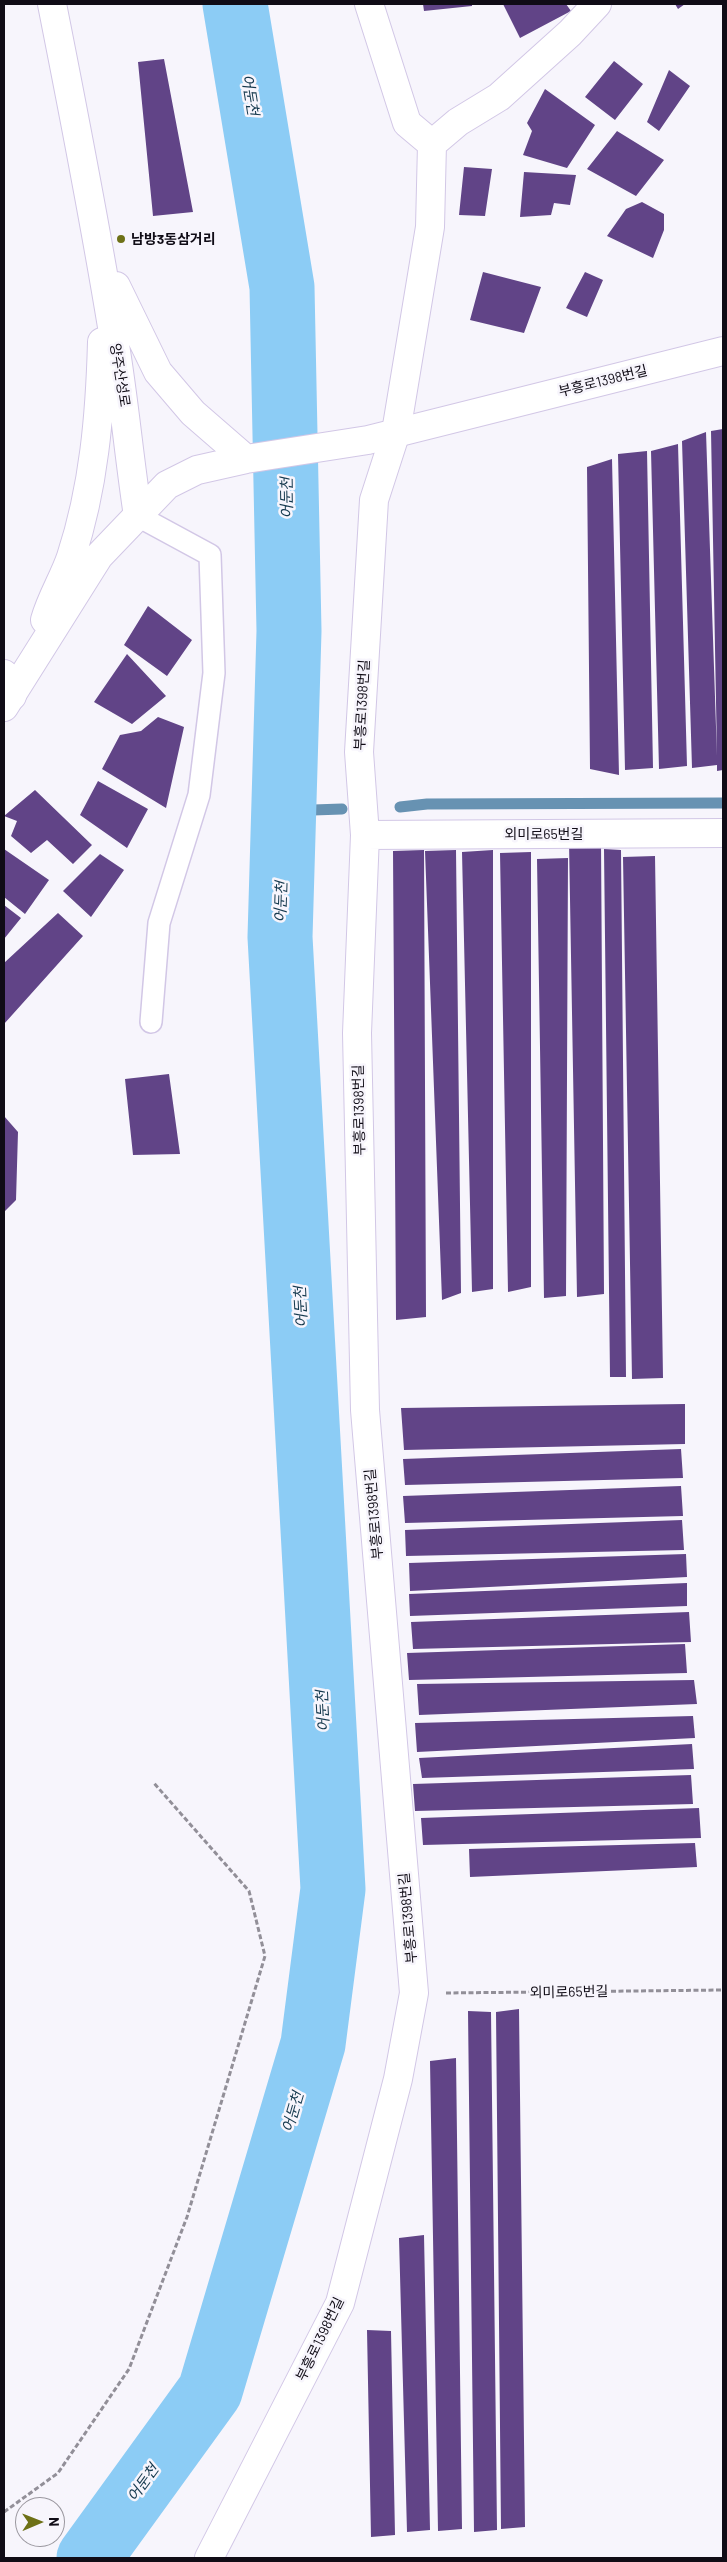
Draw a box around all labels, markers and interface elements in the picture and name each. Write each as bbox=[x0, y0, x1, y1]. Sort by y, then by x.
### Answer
water label: 어둔천 bbox=[238, 73, 262, 117]
place label: 남방3동삼거리 bbox=[131, 231, 216, 247]
marker: 남방3동삼거리 bbox=[115, 233, 127, 245]
street label: 양주산성로 bbox=[107, 342, 133, 408]
street label: 부흥로1398번길 bbox=[557, 362, 649, 400]
water label: 어둔천 bbox=[278, 477, 296, 519]
street label: 부흥로1398번길 bbox=[351, 659, 373, 751]
street label: 외미로65번길 bbox=[505, 826, 583, 842]
water label: 어둔천 bbox=[271, 881, 291, 923]
street label: 부흥로1398번길 bbox=[350, 1064, 368, 1156]
water label: 어둔천 bbox=[291, 1286, 311, 1328]
street label: 부흥로1398번길 bbox=[362, 1468, 386, 1560]
water label: 어둔천 bbox=[313, 1690, 333, 1732]
street label: 부흥로1398번길 bbox=[396, 1872, 420, 1964]
street label: 외미로65번길 bbox=[529, 1983, 609, 2001]
water label: 어둔천 bbox=[279, 2090, 307, 2134]
street label: 부흥로1398번길 bbox=[292, 2294, 348, 2384]
water label: 어둔천 bbox=[124, 2461, 162, 2505]
north arrow bbox=[15, 2497, 65, 2547]
text: N bbox=[46, 2517, 63, 2527]

